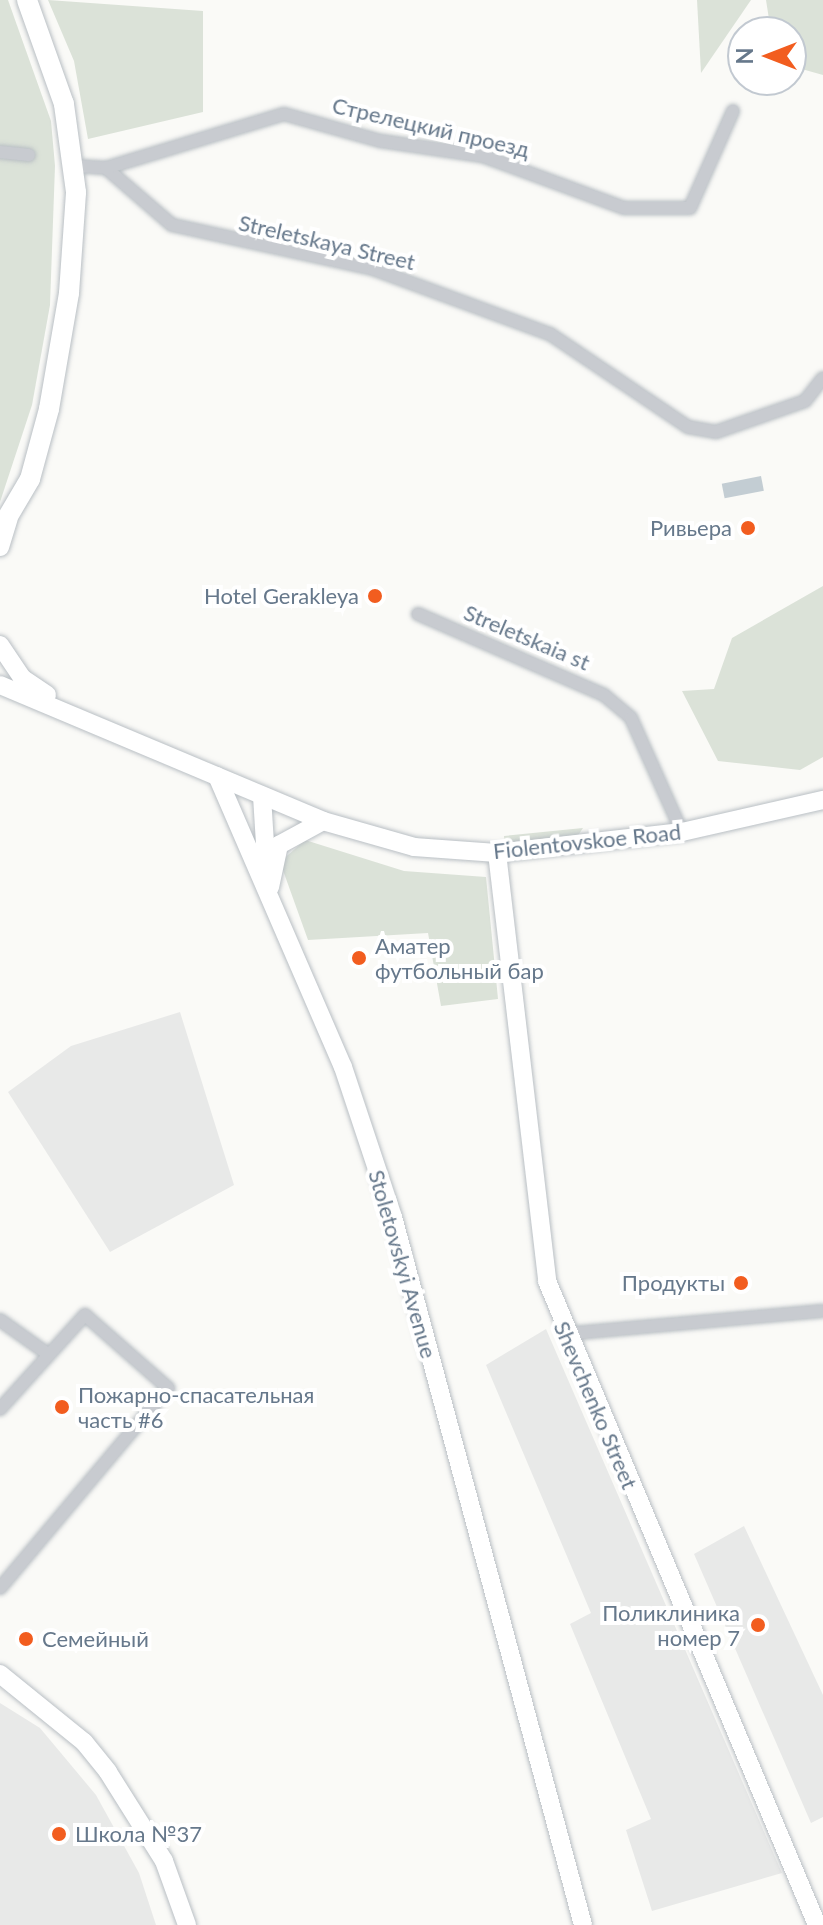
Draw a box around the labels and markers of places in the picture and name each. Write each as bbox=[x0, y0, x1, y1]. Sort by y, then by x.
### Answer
place label: Ривьера bbox=[650, 515, 732, 541]
marker: Ривьера bbox=[739, 519, 757, 537]
place label: Hotel Gerakleya bbox=[204, 583, 359, 609]
marker: Hotel Gerakleya bbox=[366, 587, 384, 605]
place label: Аматер футбольный бар bbox=[375, 932, 544, 984]
marker: Аматер футбольный бар bbox=[350, 949, 368, 967]
place label: Продукты bbox=[622, 1270, 725, 1296]
marker: Продукты bbox=[732, 1274, 750, 1292]
place label: Пожарно-спасательная часть #6 bbox=[78, 1381, 314, 1432]
marker: Пожарно-спасательная часть #6 bbox=[53, 1398, 71, 1416]
place label: Поликлиника номер 7 bbox=[602, 1599, 740, 1650]
marker: Поликлиника номер 7 bbox=[747, 1614, 769, 1636]
place label: Семейный bbox=[42, 1626, 149, 1652]
marker: Семейный bbox=[17, 1630, 35, 1648]
place label: Школа №37 bbox=[75, 1821, 202, 1847]
marker: Школа №37 bbox=[50, 1825, 68, 1843]

